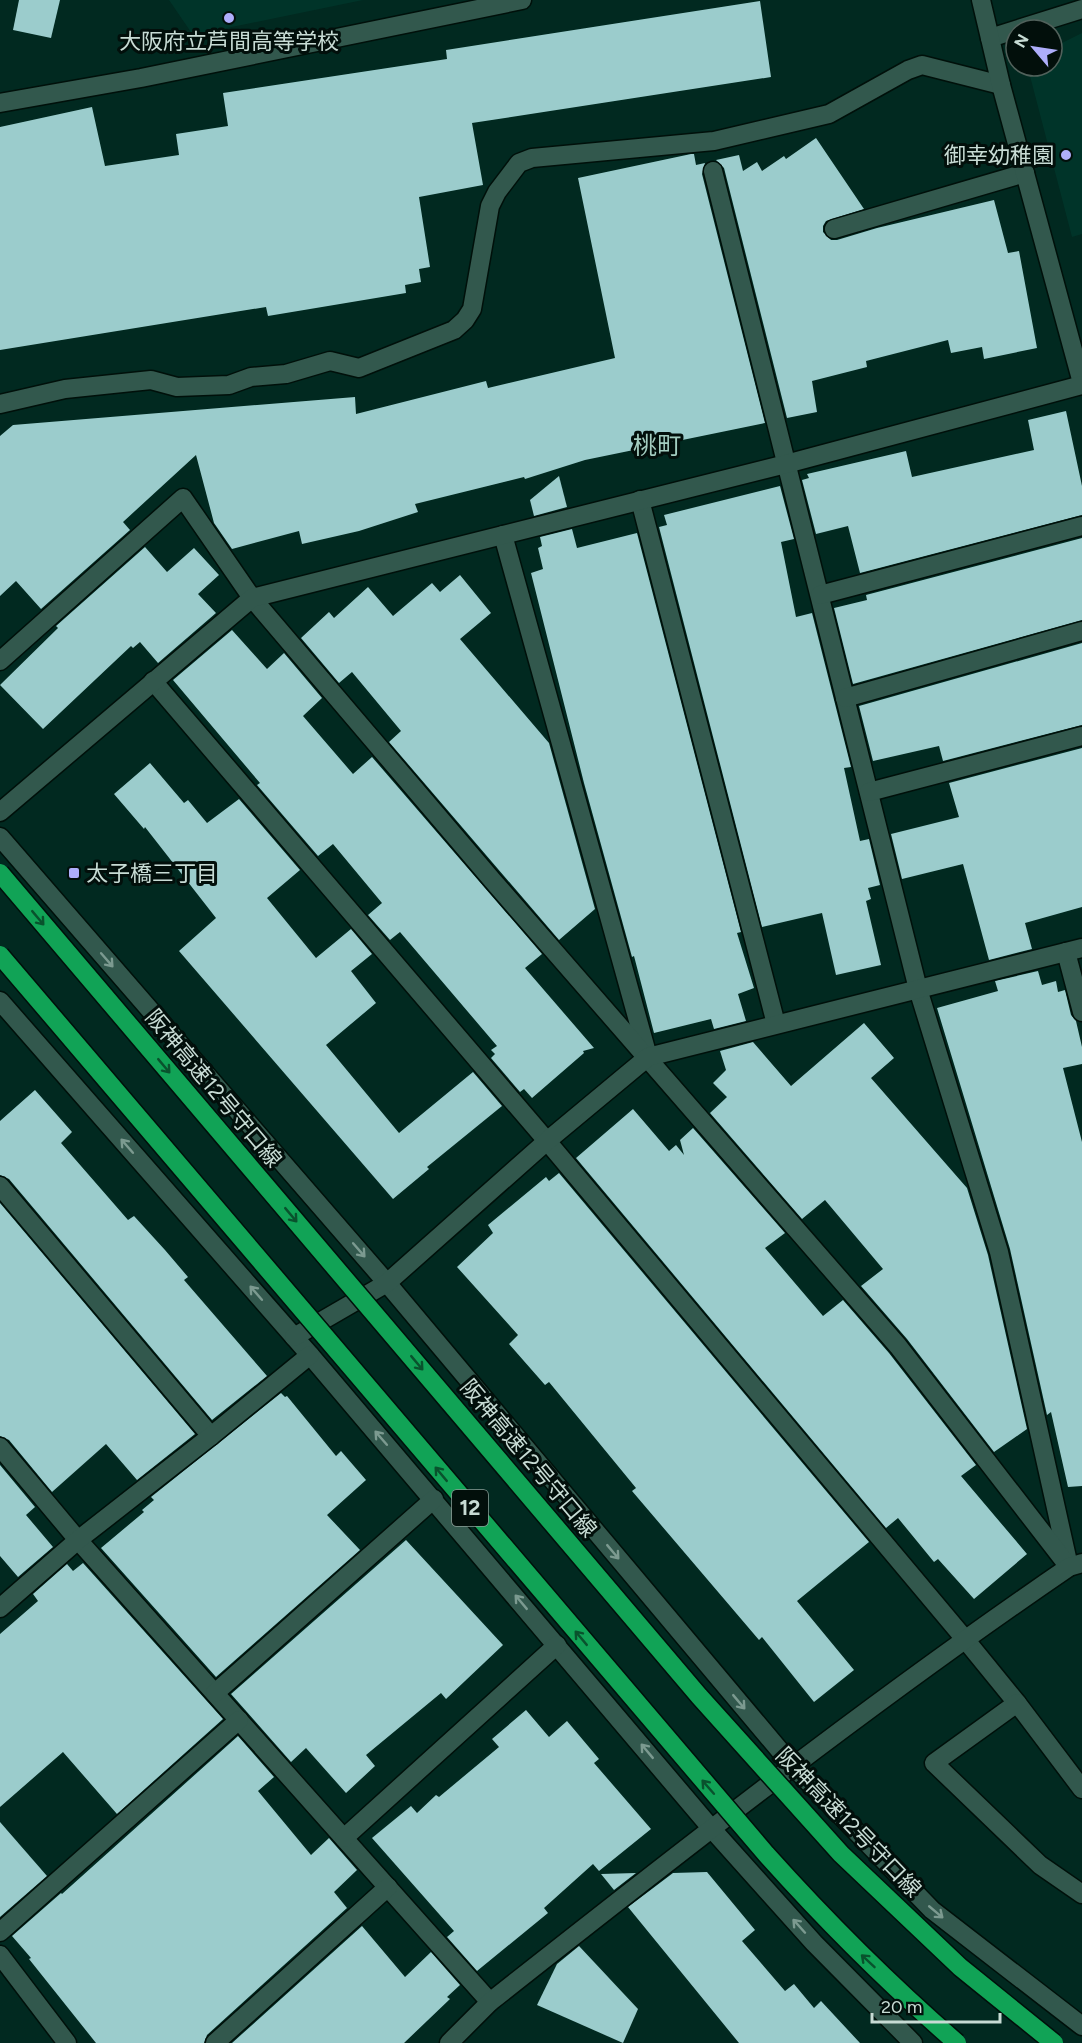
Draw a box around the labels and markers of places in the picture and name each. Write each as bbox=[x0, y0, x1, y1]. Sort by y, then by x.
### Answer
marker: 大阪府立芦間高等学校 bbox=[222, 11, 236, 25]
place label: 大阪府立芦間高等学校 bbox=[119, 28, 339, 55]
place label: 御幸幼稚園 bbox=[944, 142, 1054, 169]
marker: 御幸幼稚園 bbox=[1059, 148, 1073, 162]
place label: 太子橋三丁目 bbox=[86, 860, 218, 887]
marker: 太子橋三丁目 bbox=[67, 866, 81, 880]

